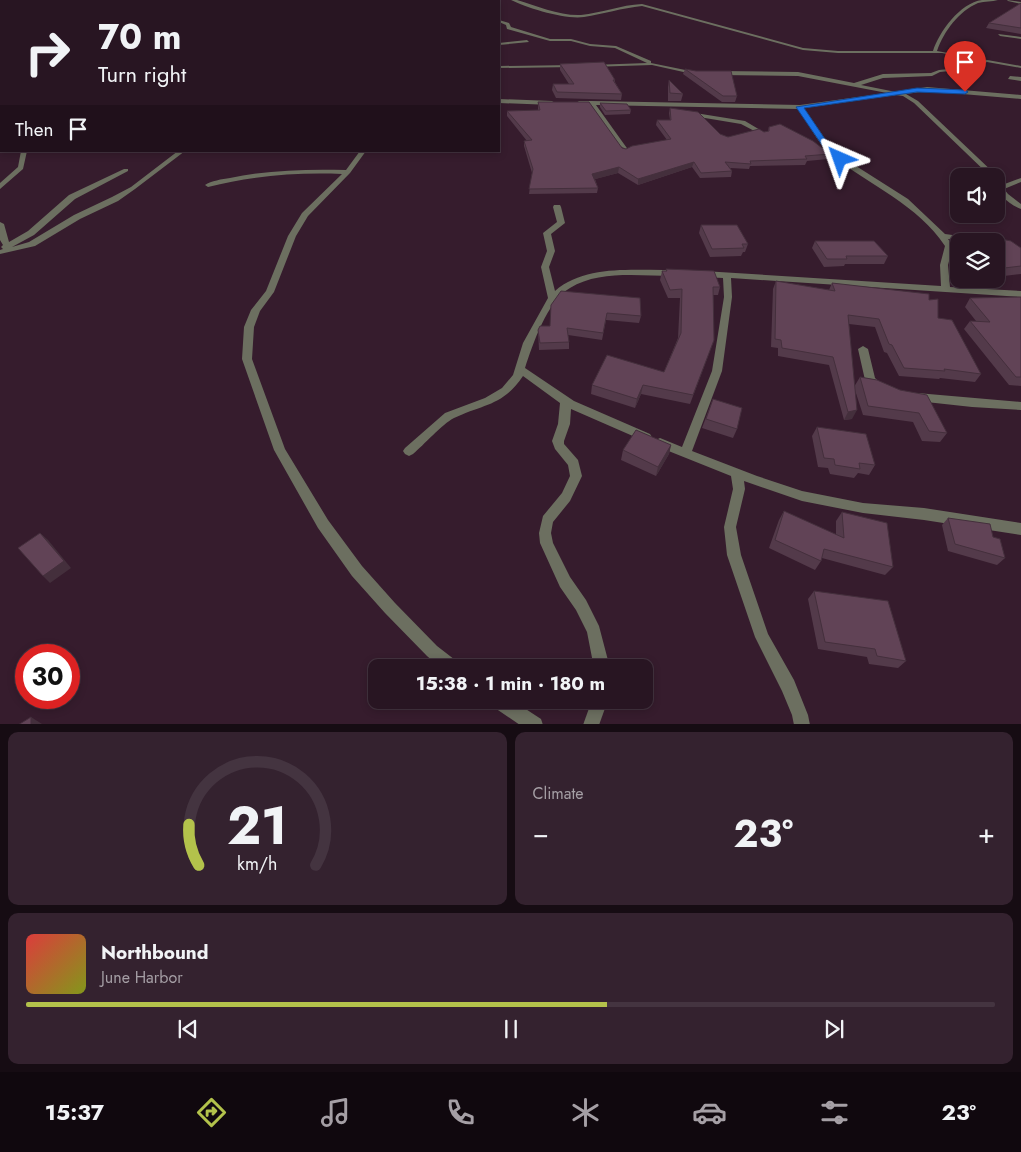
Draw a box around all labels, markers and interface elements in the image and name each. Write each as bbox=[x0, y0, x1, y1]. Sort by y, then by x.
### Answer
text: 70 m bbox=[98, 12, 181, 62]
icon: right bbox=[15, 20, 80, 85]
pin bbox=[944, 41, 986, 92]
icon: arrive bbox=[951, 48, 979, 76]
text: Turn right bbox=[98, 58, 186, 90]
icon: arrive bbox=[64, 115, 92, 143]
text: Then bbox=[15, 116, 54, 143]
position arrow bbox=[813, 132, 865, 184]
map controls bbox=[950, 168, 1005, 288]
button: sound bbox=[950, 168, 1005, 223]
button: layers bbox=[950, 233, 1005, 288]
speed limit sign: 30 bbox=[15, 644, 80, 709]
text: 15:38 · 1 min · 180 m bbox=[416, 670, 605, 697]
text: Climate bbox=[533, 782, 584, 805]
text: 21 bbox=[227, 788, 288, 864]
text: 23° bbox=[733, 806, 793, 861]
text: − bbox=[533, 813, 549, 854]
text: + bbox=[978, 813, 995, 854]
text: km/h bbox=[237, 851, 277, 877]
text: Northbound bbox=[101, 939, 208, 966]
text: June Harbor bbox=[101, 966, 183, 989]
icon: previous bbox=[174, 1015, 202, 1043]
icon: pause bbox=[497, 1015, 525, 1043]
icon: next bbox=[820, 1015, 848, 1043]
icon: directions bbox=[194, 1095, 229, 1130]
icon: music bbox=[318, 1095, 353, 1130]
icon: phone bbox=[443, 1095, 478, 1130]
icon: climate bbox=[568, 1095, 603, 1130]
icon: car bbox=[692, 1095, 727, 1130]
icon: filters bbox=[817, 1095, 852, 1130]
text: 15:37 bbox=[45, 1096, 104, 1128]
text: 23° bbox=[942, 1096, 976, 1128]

